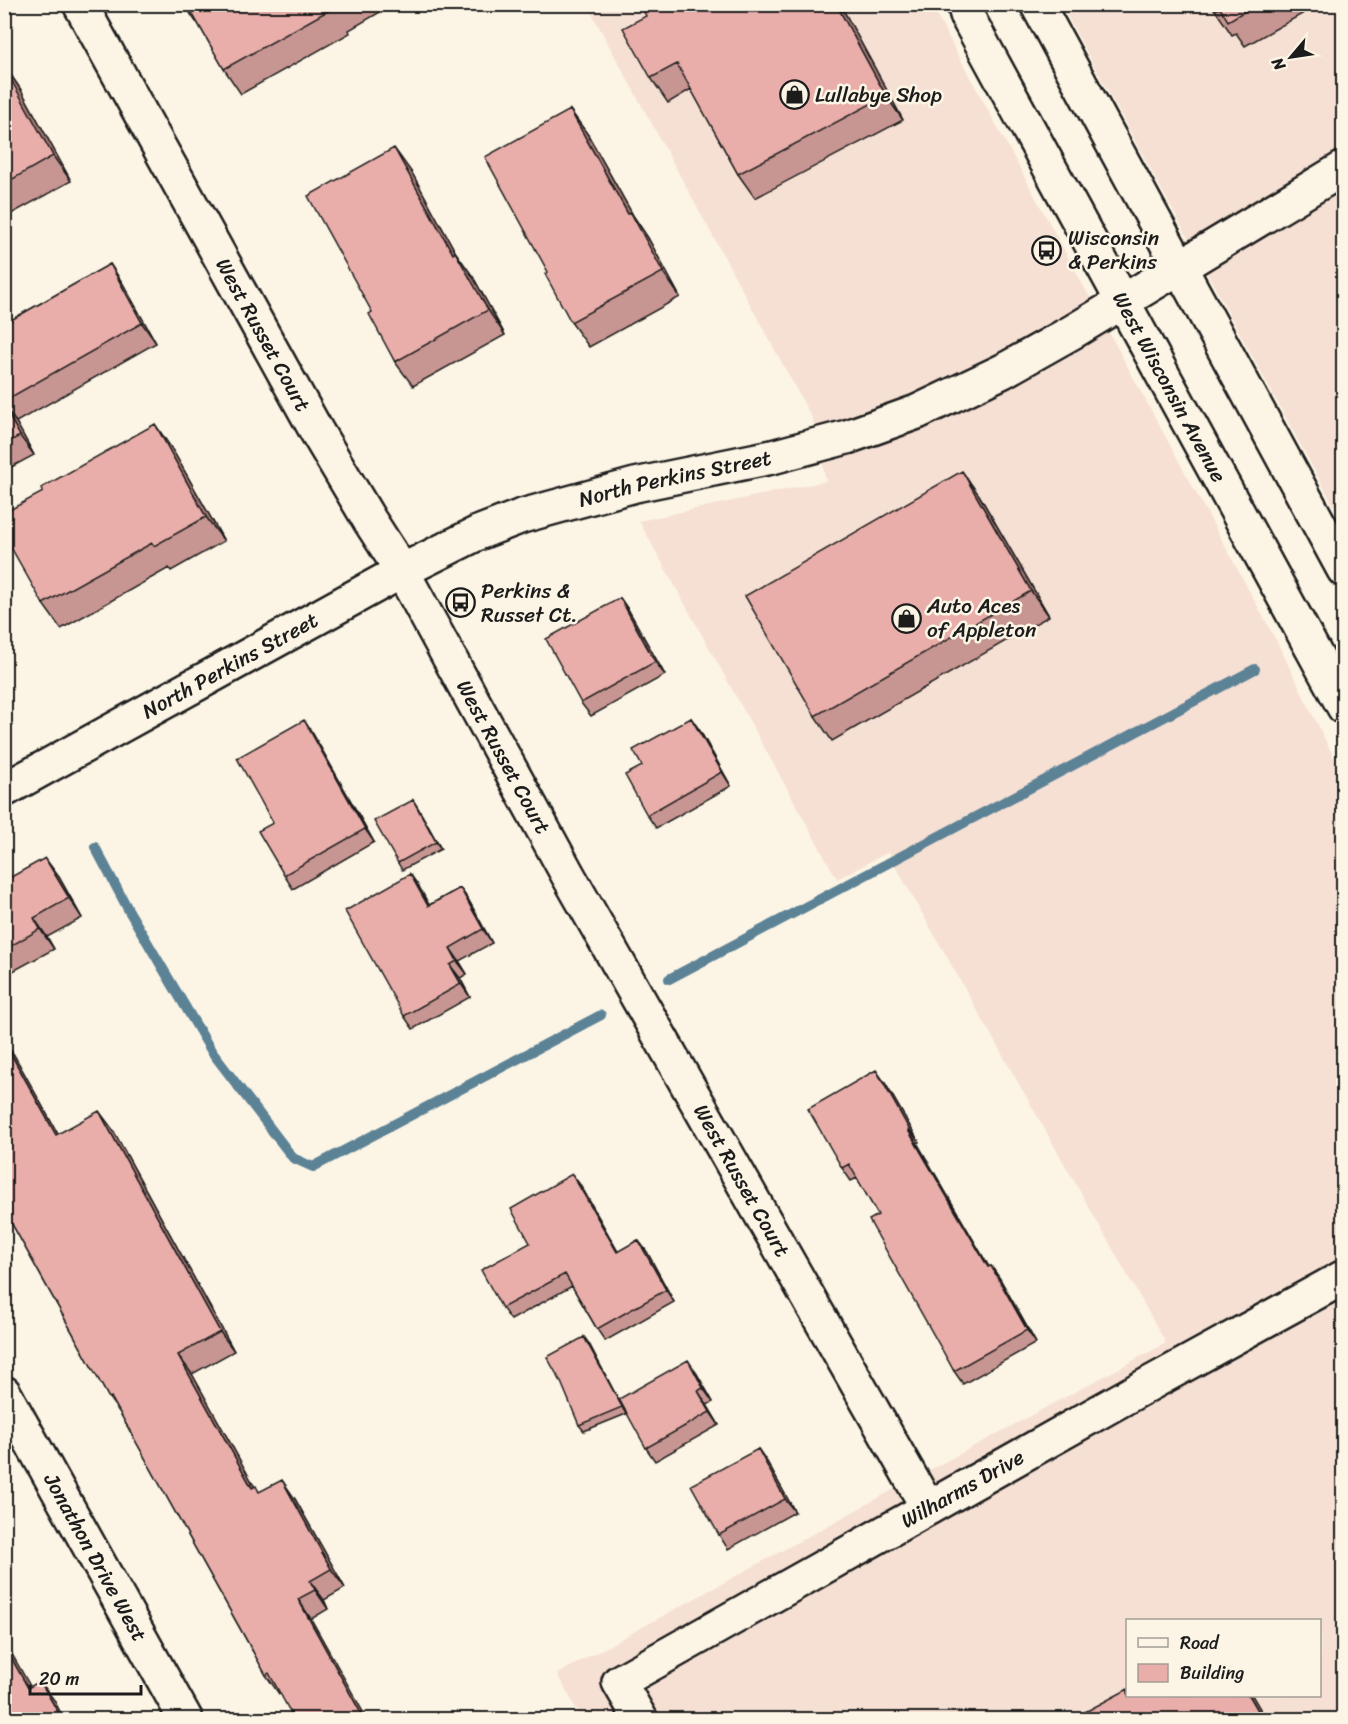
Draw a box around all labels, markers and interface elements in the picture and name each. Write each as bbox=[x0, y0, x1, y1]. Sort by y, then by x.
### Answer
north arrow bbox=[1261, 27, 1321, 87]
text: N bbox=[1263, 51, 1294, 77]
place label: Lullabye Shop bbox=[815, 76, 942, 114]
shop icon: Lullabye Shop bbox=[778, 79, 810, 111]
place label: Wisconsin & Perkins bbox=[1068, 219, 1159, 281]
bus stop icon: Wisconsin & Perkins bbox=[1031, 234, 1063, 266]
street label: West Russet Court bbox=[205, 251, 321, 419]
street label: West Wisconsin Avenue bbox=[1102, 284, 1237, 490]
street label: North Perkins Street bbox=[574, 439, 775, 519]
place label: Perkins & Russet Ct. bbox=[481, 572, 578, 634]
bus stop icon: Perkins & Russet Ct. bbox=[444, 587, 476, 619]
place label: Auto Aces of Appleton bbox=[926, 587, 1036, 649]
street label: North Perkins Street bbox=[135, 602, 325, 730]
shop icon: Auto Aces of Appleton bbox=[890, 602, 922, 634]
street label: West Russet Court bbox=[446, 673, 561, 841]
street label: West Russet Court bbox=[683, 1097, 801, 1264]
street label: Wilharms Drive bbox=[893, 1439, 1032, 1539]
street label: Jonathon Drive West bbox=[33, 1465, 158, 1649]
legend bbox=[1126, 1619, 1321, 1697]
text: Road bbox=[1180, 1627, 1220, 1659]
text: Building bbox=[1180, 1657, 1244, 1689]
scale bar bbox=[30, 1658, 141, 1696]
text: 20 m bbox=[39, 1663, 79, 1695]

